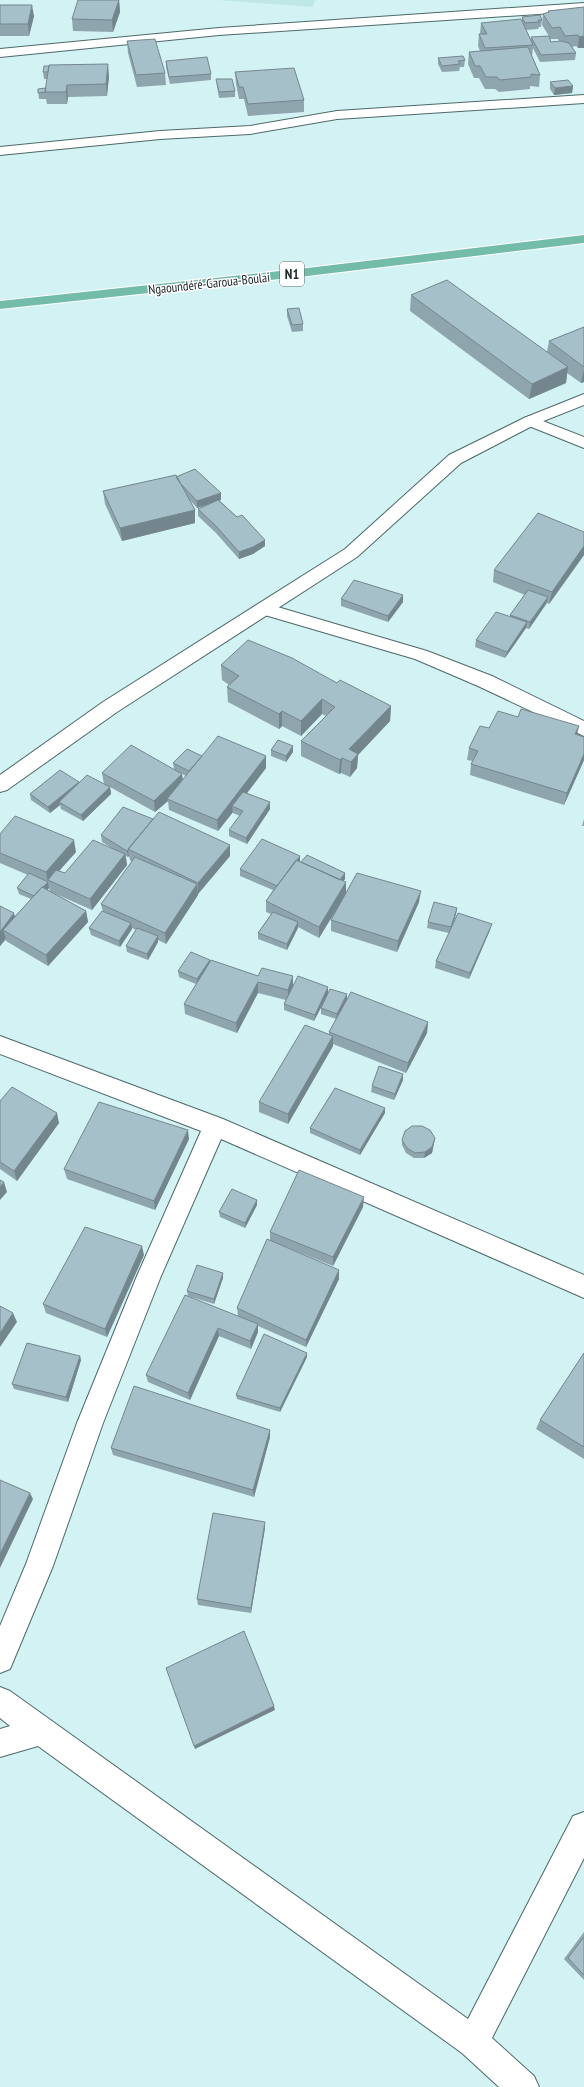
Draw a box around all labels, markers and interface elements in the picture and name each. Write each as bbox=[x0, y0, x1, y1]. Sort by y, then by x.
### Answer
road number: N1 bbox=[280, 262, 304, 286]
street label: Ngaoundéré-Garoua-Boulai bbox=[147, 269, 271, 298]

